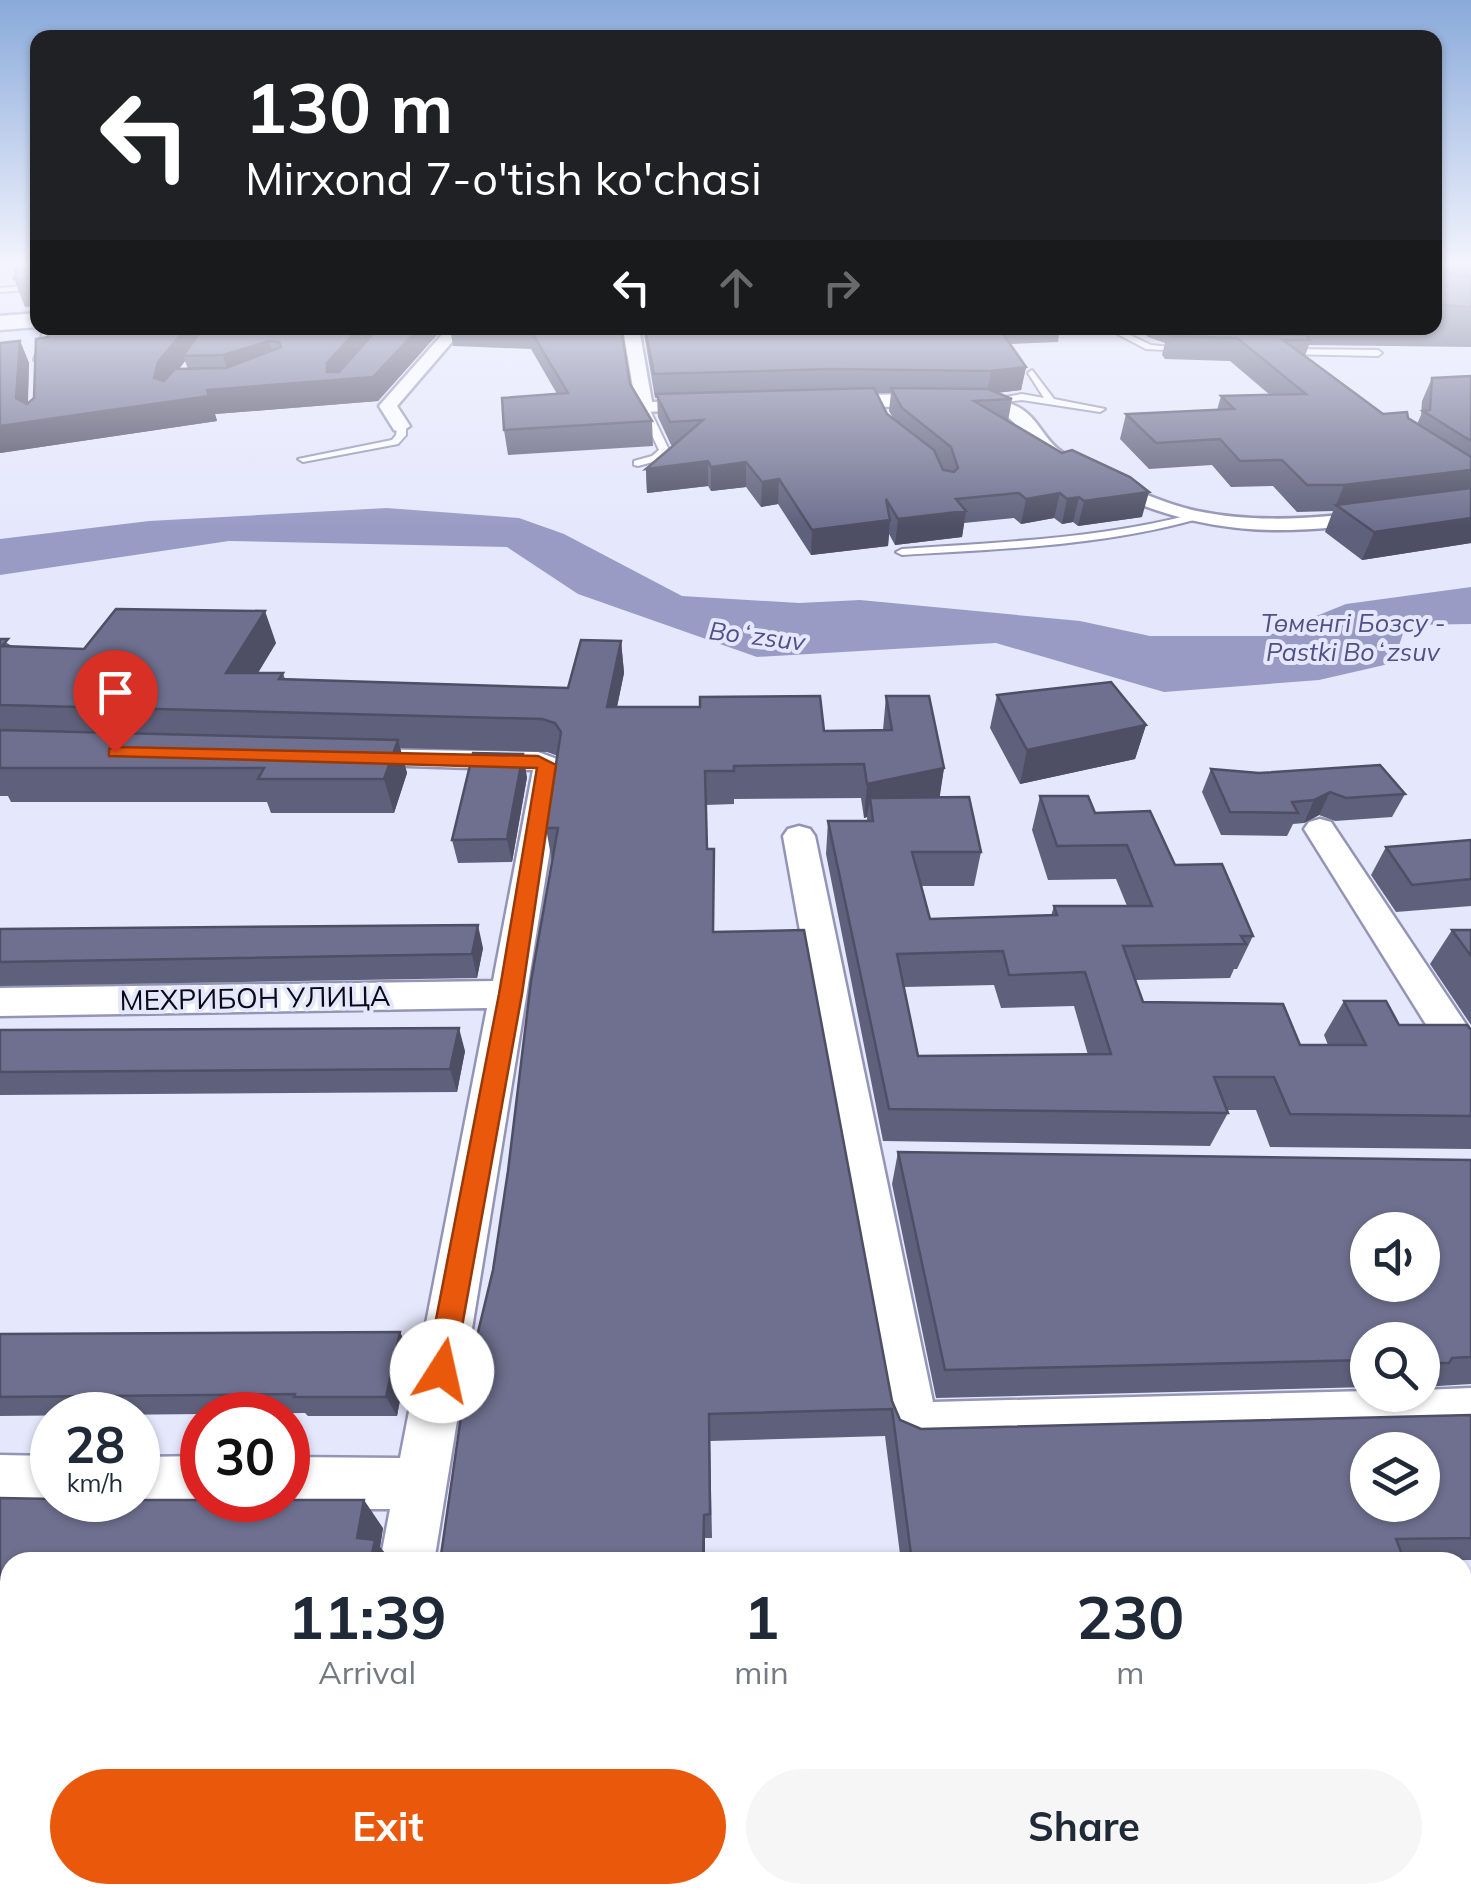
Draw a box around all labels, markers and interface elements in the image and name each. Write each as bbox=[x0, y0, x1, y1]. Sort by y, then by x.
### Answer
text: 130 m bbox=[245, 63, 453, 151]
icon: left bbox=[80, 70, 210, 200]
text: Mirxond 7-o'tish ko'chasi bbox=[245, 150, 762, 206]
icon: left bbox=[604, 260, 659, 315]
icon: ahead bbox=[709, 260, 764, 315]
icon: right bbox=[814, 260, 869, 315]
water label: Төменгі Бозсу - Pastki Boʻzsuv bbox=[1261, 607, 1445, 667]
water label: Boʻzsuv bbox=[707, 614, 808, 657]
pin bbox=[73, 650, 158, 753]
icon: arrive bbox=[88, 665, 143, 720]
street label: МЕХРИБОН УЛИЦА bbox=[119, 978, 391, 1017]
map controls bbox=[1350, 1212, 1440, 1522]
button: sound bbox=[1350, 1212, 1440, 1302]
position arrow bbox=[390, 1319, 494, 1423]
button: search bbox=[1350, 1322, 1440, 1412]
speed limit sign: 30 bbox=[180, 1392, 310, 1522]
text: 28 bbox=[65, 1413, 125, 1476]
button: layers bbox=[1350, 1432, 1440, 1522]
text: km/h bbox=[67, 1467, 123, 1498]
text: 11:39 bbox=[288, 1579, 447, 1654]
text: 1 bbox=[743, 1579, 779, 1654]
text: 230 bbox=[1076, 1579, 1184, 1654]
text: Arrival bbox=[318, 1652, 416, 1692]
text: min bbox=[734, 1652, 789, 1692]
text: m bbox=[1116, 1652, 1144, 1692]
button: Exit bbox=[50, 1769, 726, 1884]
button: Share bbox=[746, 1769, 1422, 1884]

